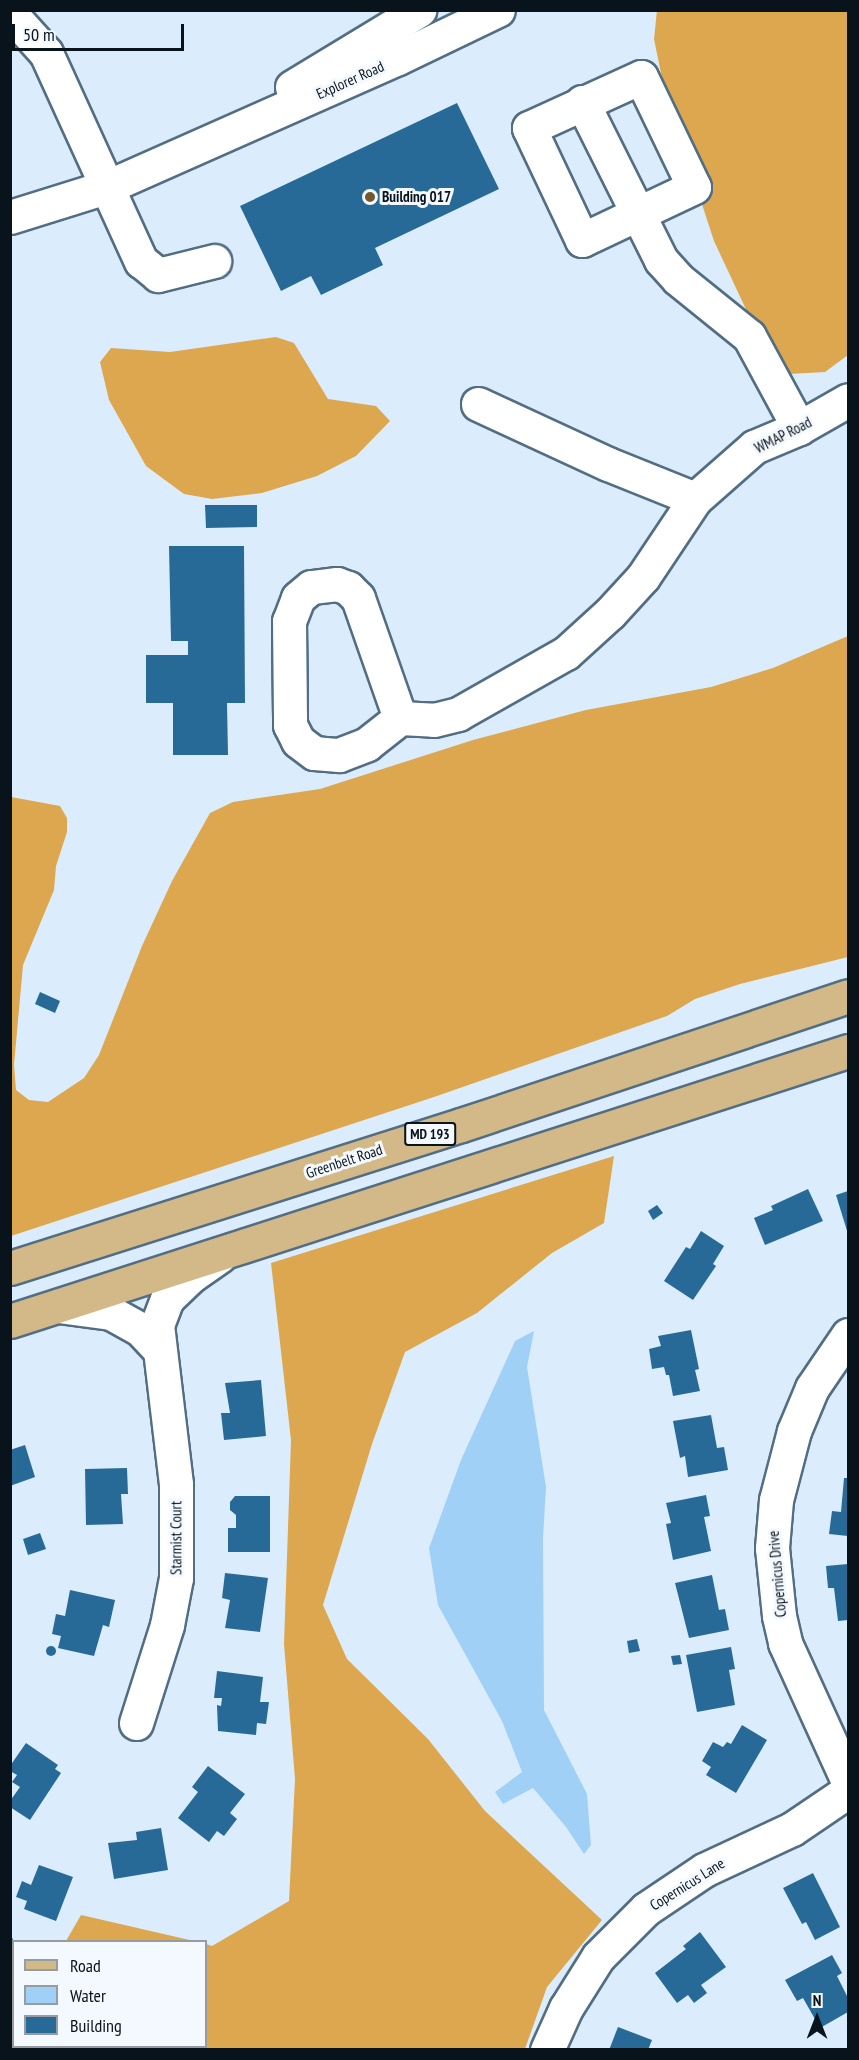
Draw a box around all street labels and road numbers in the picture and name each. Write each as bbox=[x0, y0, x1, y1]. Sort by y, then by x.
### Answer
street label: Explorer Road bbox=[313, 57, 387, 103]
street label: WMAP Road bbox=[751, 413, 815, 457]
road number: MD 193 bbox=[403, 1123, 457, 1145]
street label: Greenbelt Road bbox=[303, 1140, 385, 1182]
street label: Starmist Court bbox=[167, 1501, 185, 1575]
street label: Copernicus Drive bbox=[764, 1530, 790, 1618]
street label: Copernicus Lane bbox=[646, 1854, 728, 1914]

